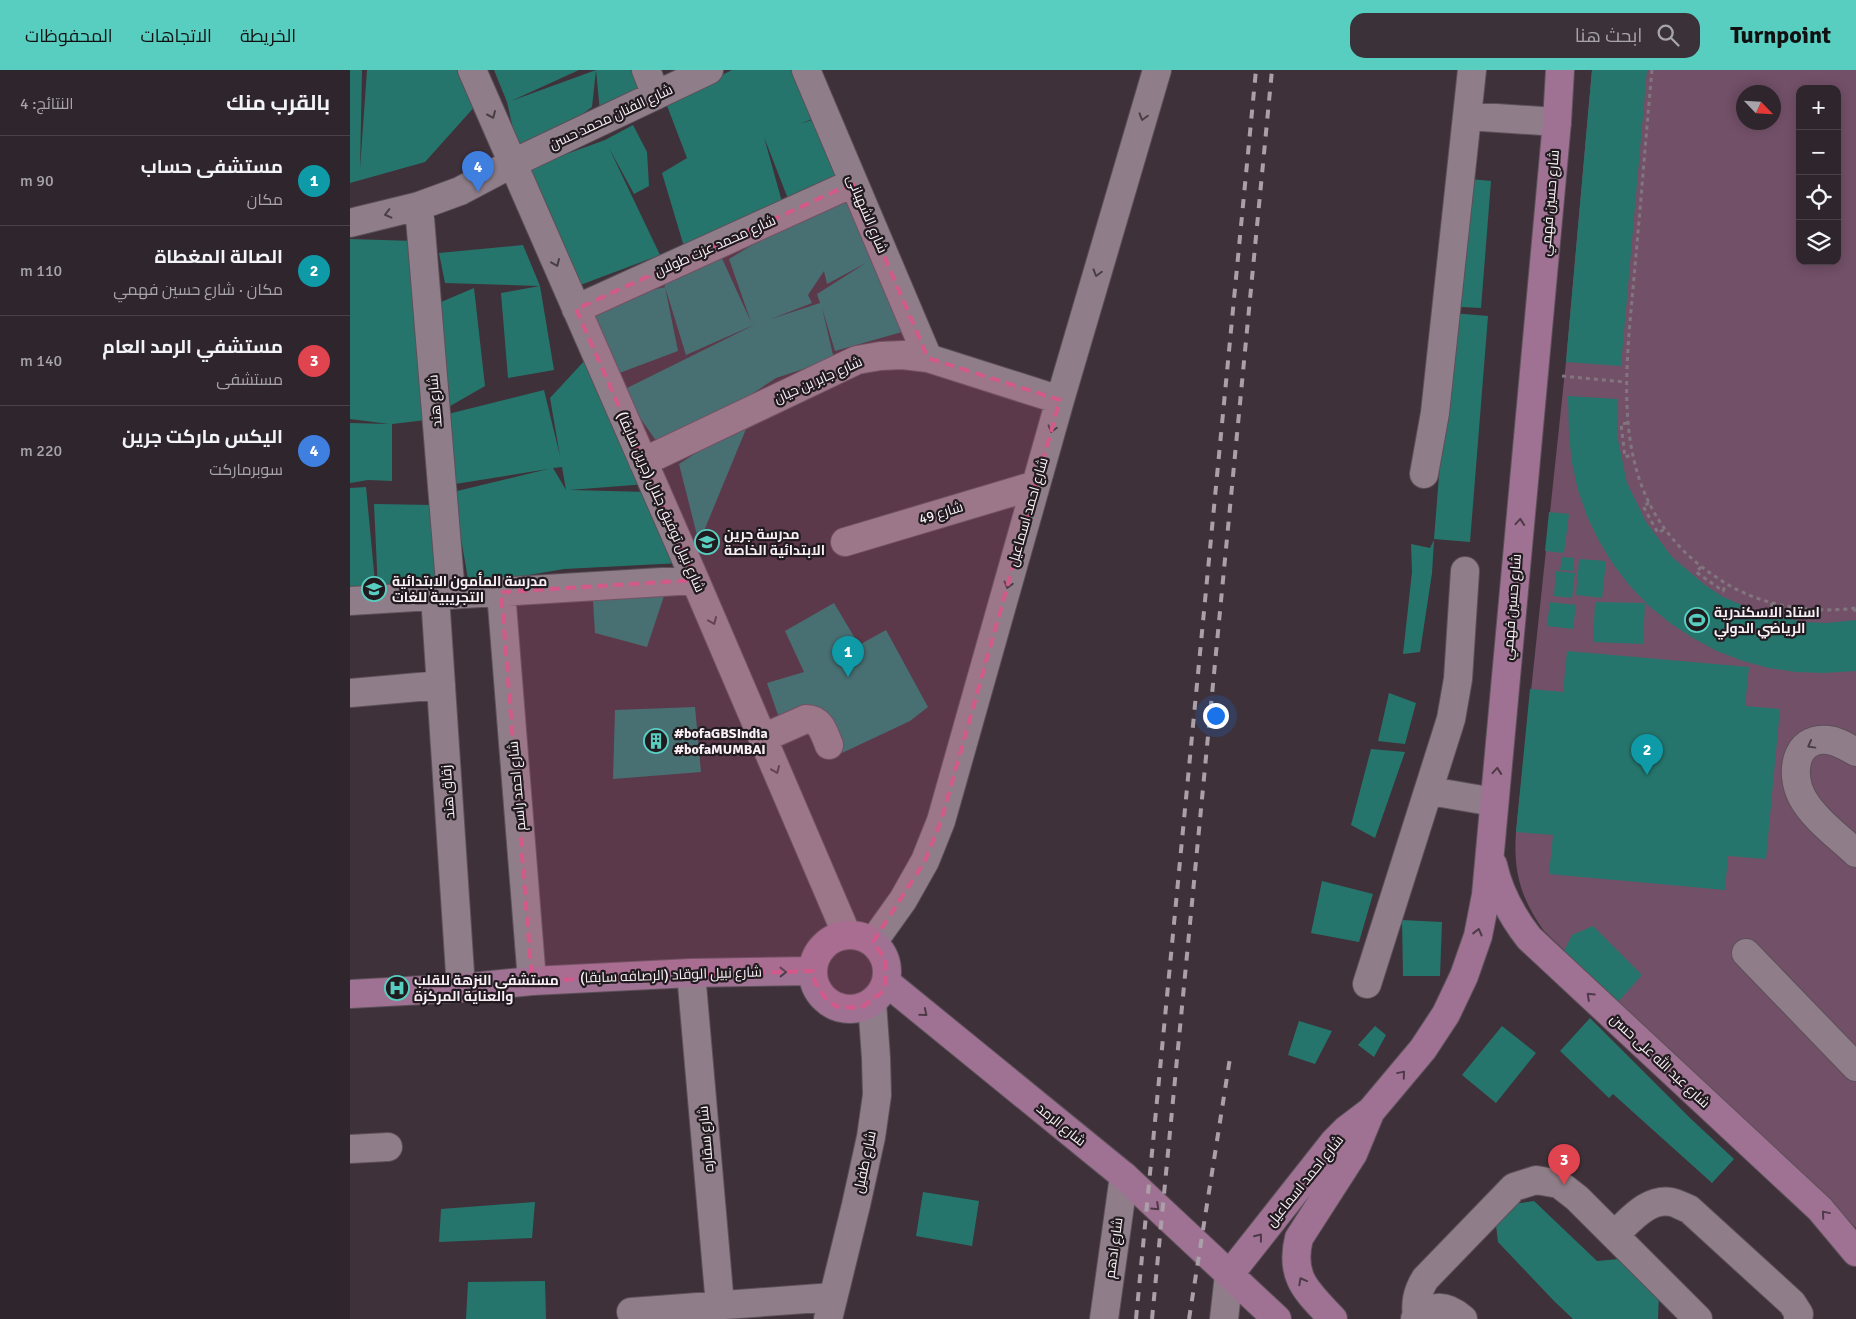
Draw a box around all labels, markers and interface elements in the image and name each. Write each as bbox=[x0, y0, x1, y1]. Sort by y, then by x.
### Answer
search box bbox=[1350, 13, 1700, 58]
text: Turnpoint bbox=[1730, 20, 1831, 50]
icon: search bbox=[1654, 21, 1682, 49]
text: ابحث هنا bbox=[1575, 24, 1642, 48]
text: المحفوظات bbox=[25, 25, 113, 47]
text: الاتجاهات bbox=[141, 25, 212, 47]
text: الخريطة bbox=[240, 25, 296, 47]
street label: شارع الفنان محمد حسن bbox=[547, 81, 675, 153]
north arrow bbox=[1736, 85, 1781, 130]
map controls bbox=[1796, 85, 1841, 265]
button: + bbox=[1796, 85, 1841, 130]
text: بالقرب منك bbox=[226, 90, 330, 116]
text: النتائج: 4 bbox=[20, 94, 74, 114]
one-way arrow bbox=[485, 110, 496, 119]
one-way arrow bbox=[1138, 112, 1149, 121]
button: − bbox=[1796, 130, 1841, 175]
street label: شارع حسين فهمي bbox=[1537, 149, 1566, 257]
pin: 4 bbox=[462, 151, 494, 192]
text: مستشفى حساب bbox=[141, 155, 283, 179]
text: 90 m bbox=[20, 171, 54, 191]
text: 1 bbox=[310, 171, 318, 191]
street label: شارع الشهبانى bbox=[843, 172, 891, 256]
button: locate bbox=[1796, 175, 1841, 220]
text: مكان bbox=[247, 190, 283, 210]
one-way arrow bbox=[383, 208, 392, 219]
street label: شارع محمد عزت طولان bbox=[652, 212, 778, 280]
button: layers bbox=[1796, 220, 1841, 265]
text: الصالة المغطاة bbox=[154, 245, 283, 269]
one-way arrow bbox=[551, 259, 561, 267]
text: 110 m bbox=[20, 261, 62, 281]
text: 2 bbox=[310, 261, 318, 281]
one-way arrow bbox=[1093, 268, 1103, 276]
text: مكان · شارع حسين فهمي bbox=[113, 280, 283, 300]
text: مستشفي الرمد العام bbox=[102, 335, 283, 359]
text: 140 m bbox=[20, 351, 62, 371]
text: 3 bbox=[310, 351, 318, 371]
street label: شارع جابر بن حيان bbox=[771, 353, 865, 407]
text: مستشفى bbox=[216, 370, 283, 390]
street label: شارع هند bbox=[424, 374, 446, 428]
street label: شارع نبيل توفيق جلال (جرين سابقا) bbox=[613, 409, 709, 595]
one-way arrow bbox=[1047, 424, 1058, 433]
text: اليكس ماركت جرين bbox=[122, 425, 283, 449]
text: 220 m bbox=[20, 441, 62, 461]
text: 4 bbox=[310, 441, 318, 461]
street label: شارع احمد اسماعيل bbox=[1004, 455, 1052, 569]
text: سوبرماركت bbox=[209, 460, 283, 480]
street label: شارع 49 bbox=[917, 498, 965, 528]
one-way arrow bbox=[1514, 518, 1525, 526]
place label: مدرسة جرين الابتدائية الخاصة bbox=[724, 526, 825, 559]
school or university icon: مدرسة جرين الابتدائية الخاصة bbox=[694, 529, 720, 555]
street label: شارع حسين فهمي bbox=[1499, 553, 1528, 661]
place label: مدرسة المأمون الابتدائية التجريبية للغات bbox=[392, 572, 547, 606]
school or university icon: مدرسة المأمون الابتدائية التجريبية للغات bbox=[361, 576, 387, 602]
one-way arrow bbox=[1003, 581, 1014, 590]
place label: استاد الاسكندرية الرياضي الدولي bbox=[1714, 604, 1820, 640]
sports icon: استاد الاسكندرية الرياضي الدولي bbox=[1684, 607, 1710, 633]
one-way arrow bbox=[706, 616, 717, 625]
pin: 1 bbox=[832, 636, 864, 677]
your location bbox=[1203, 703, 1229, 729]
place label: #bofaGBSIndia #bofaMUMBAI bbox=[674, 725, 768, 758]
building icon: #bofaGBSIndia #bofaMUMBAI bbox=[643, 728, 669, 754]
pin: 2 bbox=[1631, 734, 1663, 775]
one-way arrow bbox=[1808, 739, 1817, 749]
street label: شارع احمد راسم bbox=[505, 740, 530, 832]
street label: زقاق هند bbox=[438, 764, 458, 820]
one-way arrow bbox=[770, 765, 781, 774]
one-way arrow bbox=[1491, 767, 1502, 775]
one-way arrow bbox=[1472, 928, 1483, 937]
street label: شارع نبيل الوقاد (الرصافه سابقا) bbox=[580, 963, 762, 987]
one-way arrow bbox=[780, 967, 787, 977]
place label: مستشفى النزهة للقلب والعناية المركزة bbox=[414, 972, 559, 1005]
hospital icon: مستشفى النزهة للقلب والعناية المركزة bbox=[384, 975, 410, 1001]
one-way arrow bbox=[1587, 993, 1596, 1002]
one-way arrow bbox=[918, 1007, 927, 1015]
street label: شارع عبد الله على حسن bbox=[1607, 1010, 1714, 1112]
one-way arrow bbox=[1397, 1071, 1405, 1080]
street label: شارع الرمد bbox=[1033, 1100, 1089, 1150]
street label: شارع سقاره bbox=[695, 1105, 717, 1173]
street label: شارع طفيل bbox=[850, 1129, 880, 1195]
street label: شارع احمد اسماعيل bbox=[1263, 1132, 1347, 1230]
pin: 3 bbox=[1548, 1144, 1580, 1185]
one-way arrow bbox=[1150, 1201, 1159, 1210]
one-way arrow bbox=[1821, 1211, 1830, 1220]
street label: شارع ادهم bbox=[1101, 1217, 1128, 1280]
one-way arrow bbox=[1253, 1234, 1261, 1243]
one-way arrow bbox=[1298, 1278, 1308, 1287]

